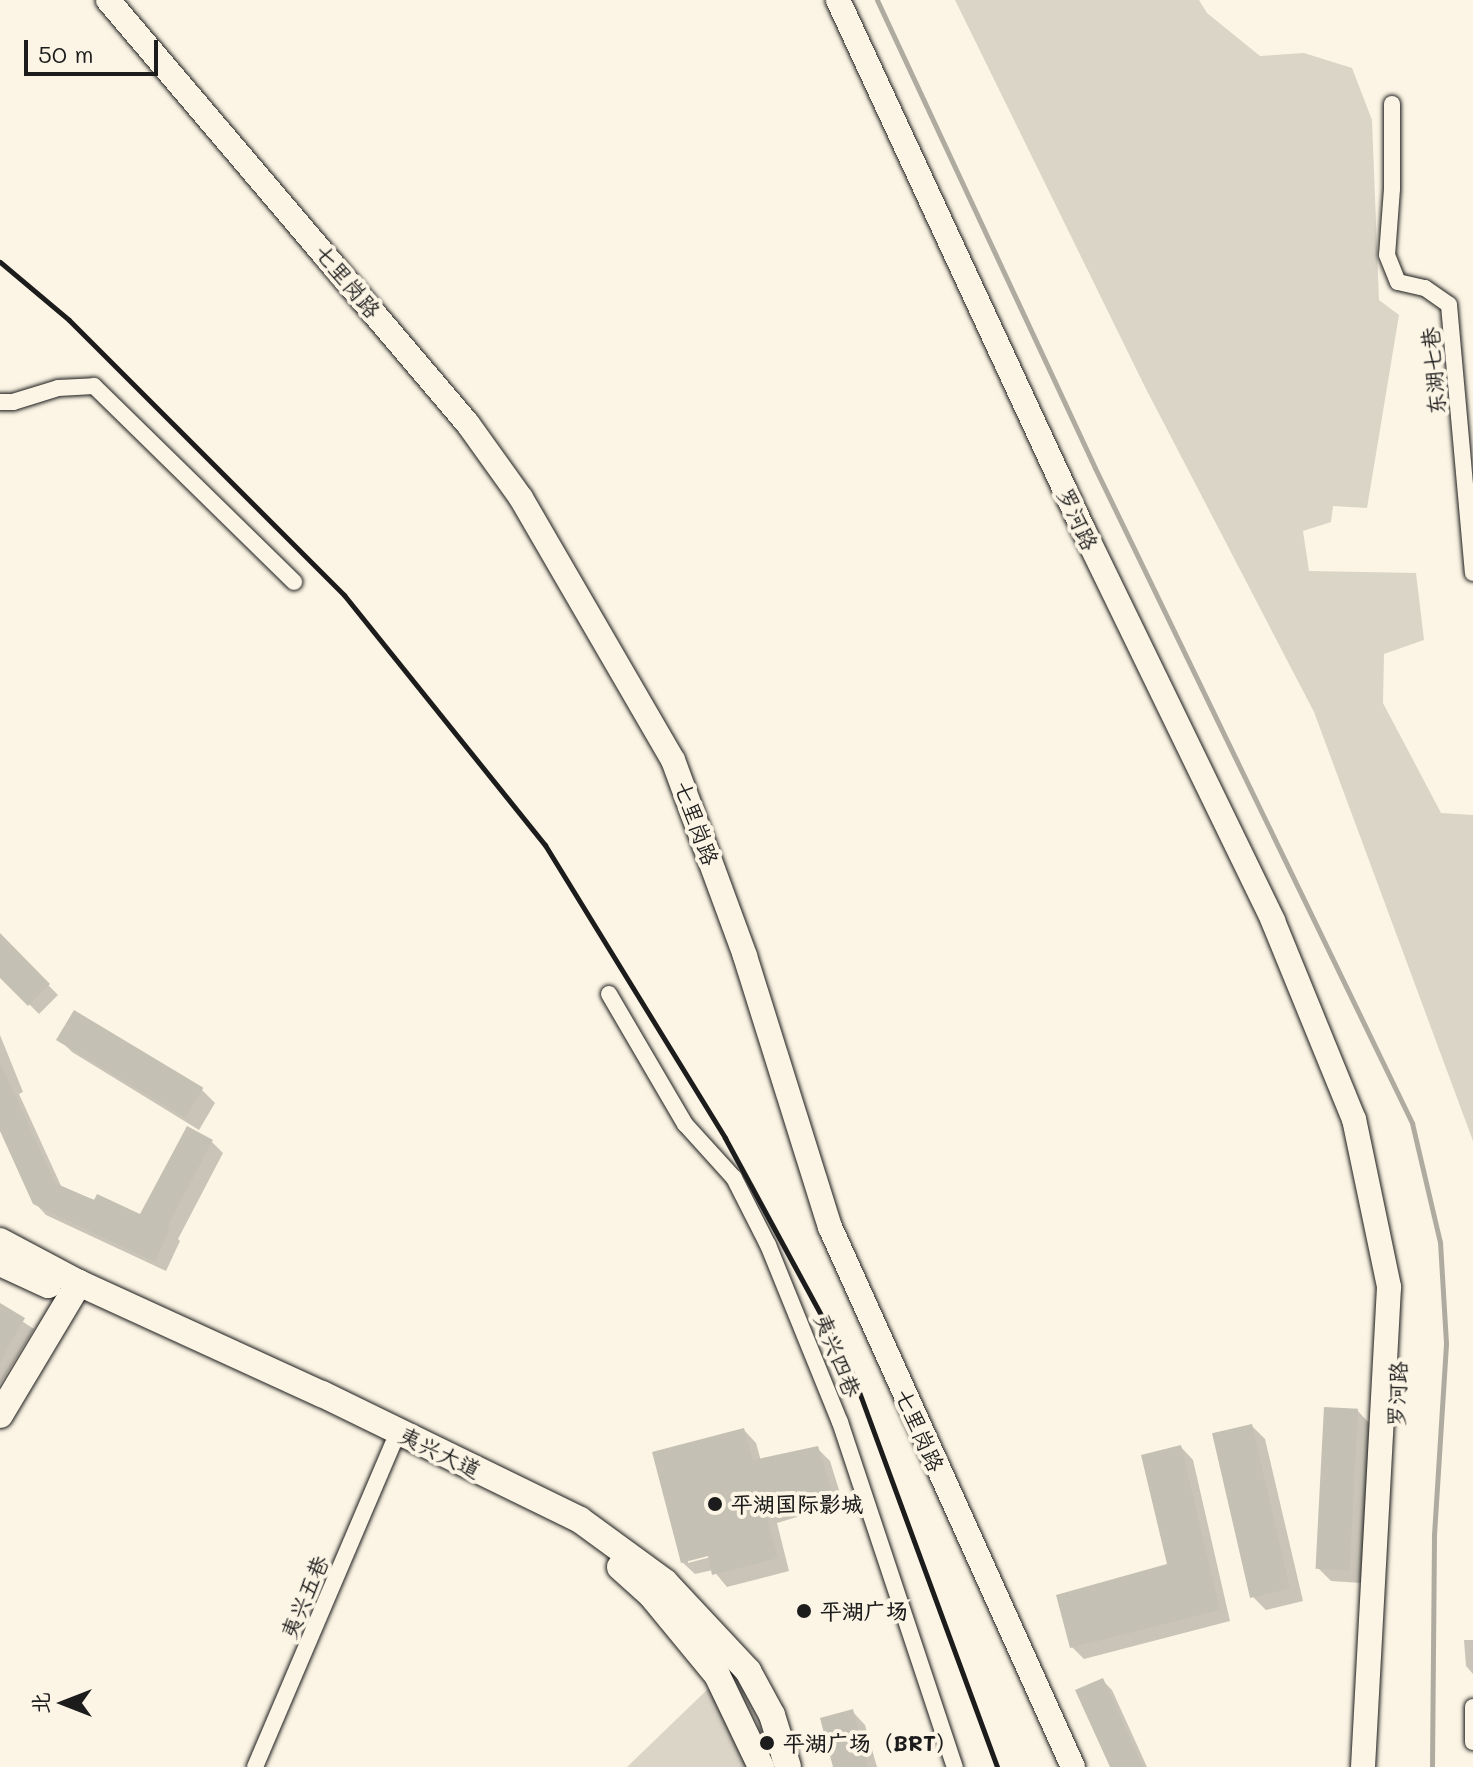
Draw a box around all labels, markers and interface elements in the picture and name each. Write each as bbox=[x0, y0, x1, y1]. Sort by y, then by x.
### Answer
scale bar bbox=[28, 24, 162, 74]
text: 50 m bbox=[38, 38, 94, 69]
street label: 七里岗路 bbox=[310, 239, 386, 323]
street label: 东湖七巷 bbox=[1416, 326, 1450, 416]
street label: 罗河路 bbox=[1052, 484, 1104, 554]
street label: 七里岗路 bbox=[670, 777, 724, 869]
street label: 夷兴四巷 bbox=[809, 1309, 867, 1401]
street label: 罗河路 bbox=[1383, 1361, 1411, 1427]
street label: 七里岗路 bbox=[890, 1384, 950, 1476]
street label: 夷兴大道 bbox=[395, 1421, 485, 1483]
place label: 平湖国际影城 bbox=[731, 1491, 863, 1517]
marker: 平湖国际影城 bbox=[706, 1495, 724, 1513]
street label: 夷兴五巷 bbox=[275, 1551, 333, 1643]
place label: 平湖广场 bbox=[820, 1598, 908, 1624]
marker: 平湖广场 bbox=[795, 1602, 813, 1620]
north arrow bbox=[24, 1663, 104, 1743]
text: 北 bbox=[25, 1692, 54, 1714]
place label: 平湖广场（BRT） bbox=[783, 1730, 958, 1756]
marker: 平湖广场（BRT） bbox=[758, 1734, 776, 1752]

